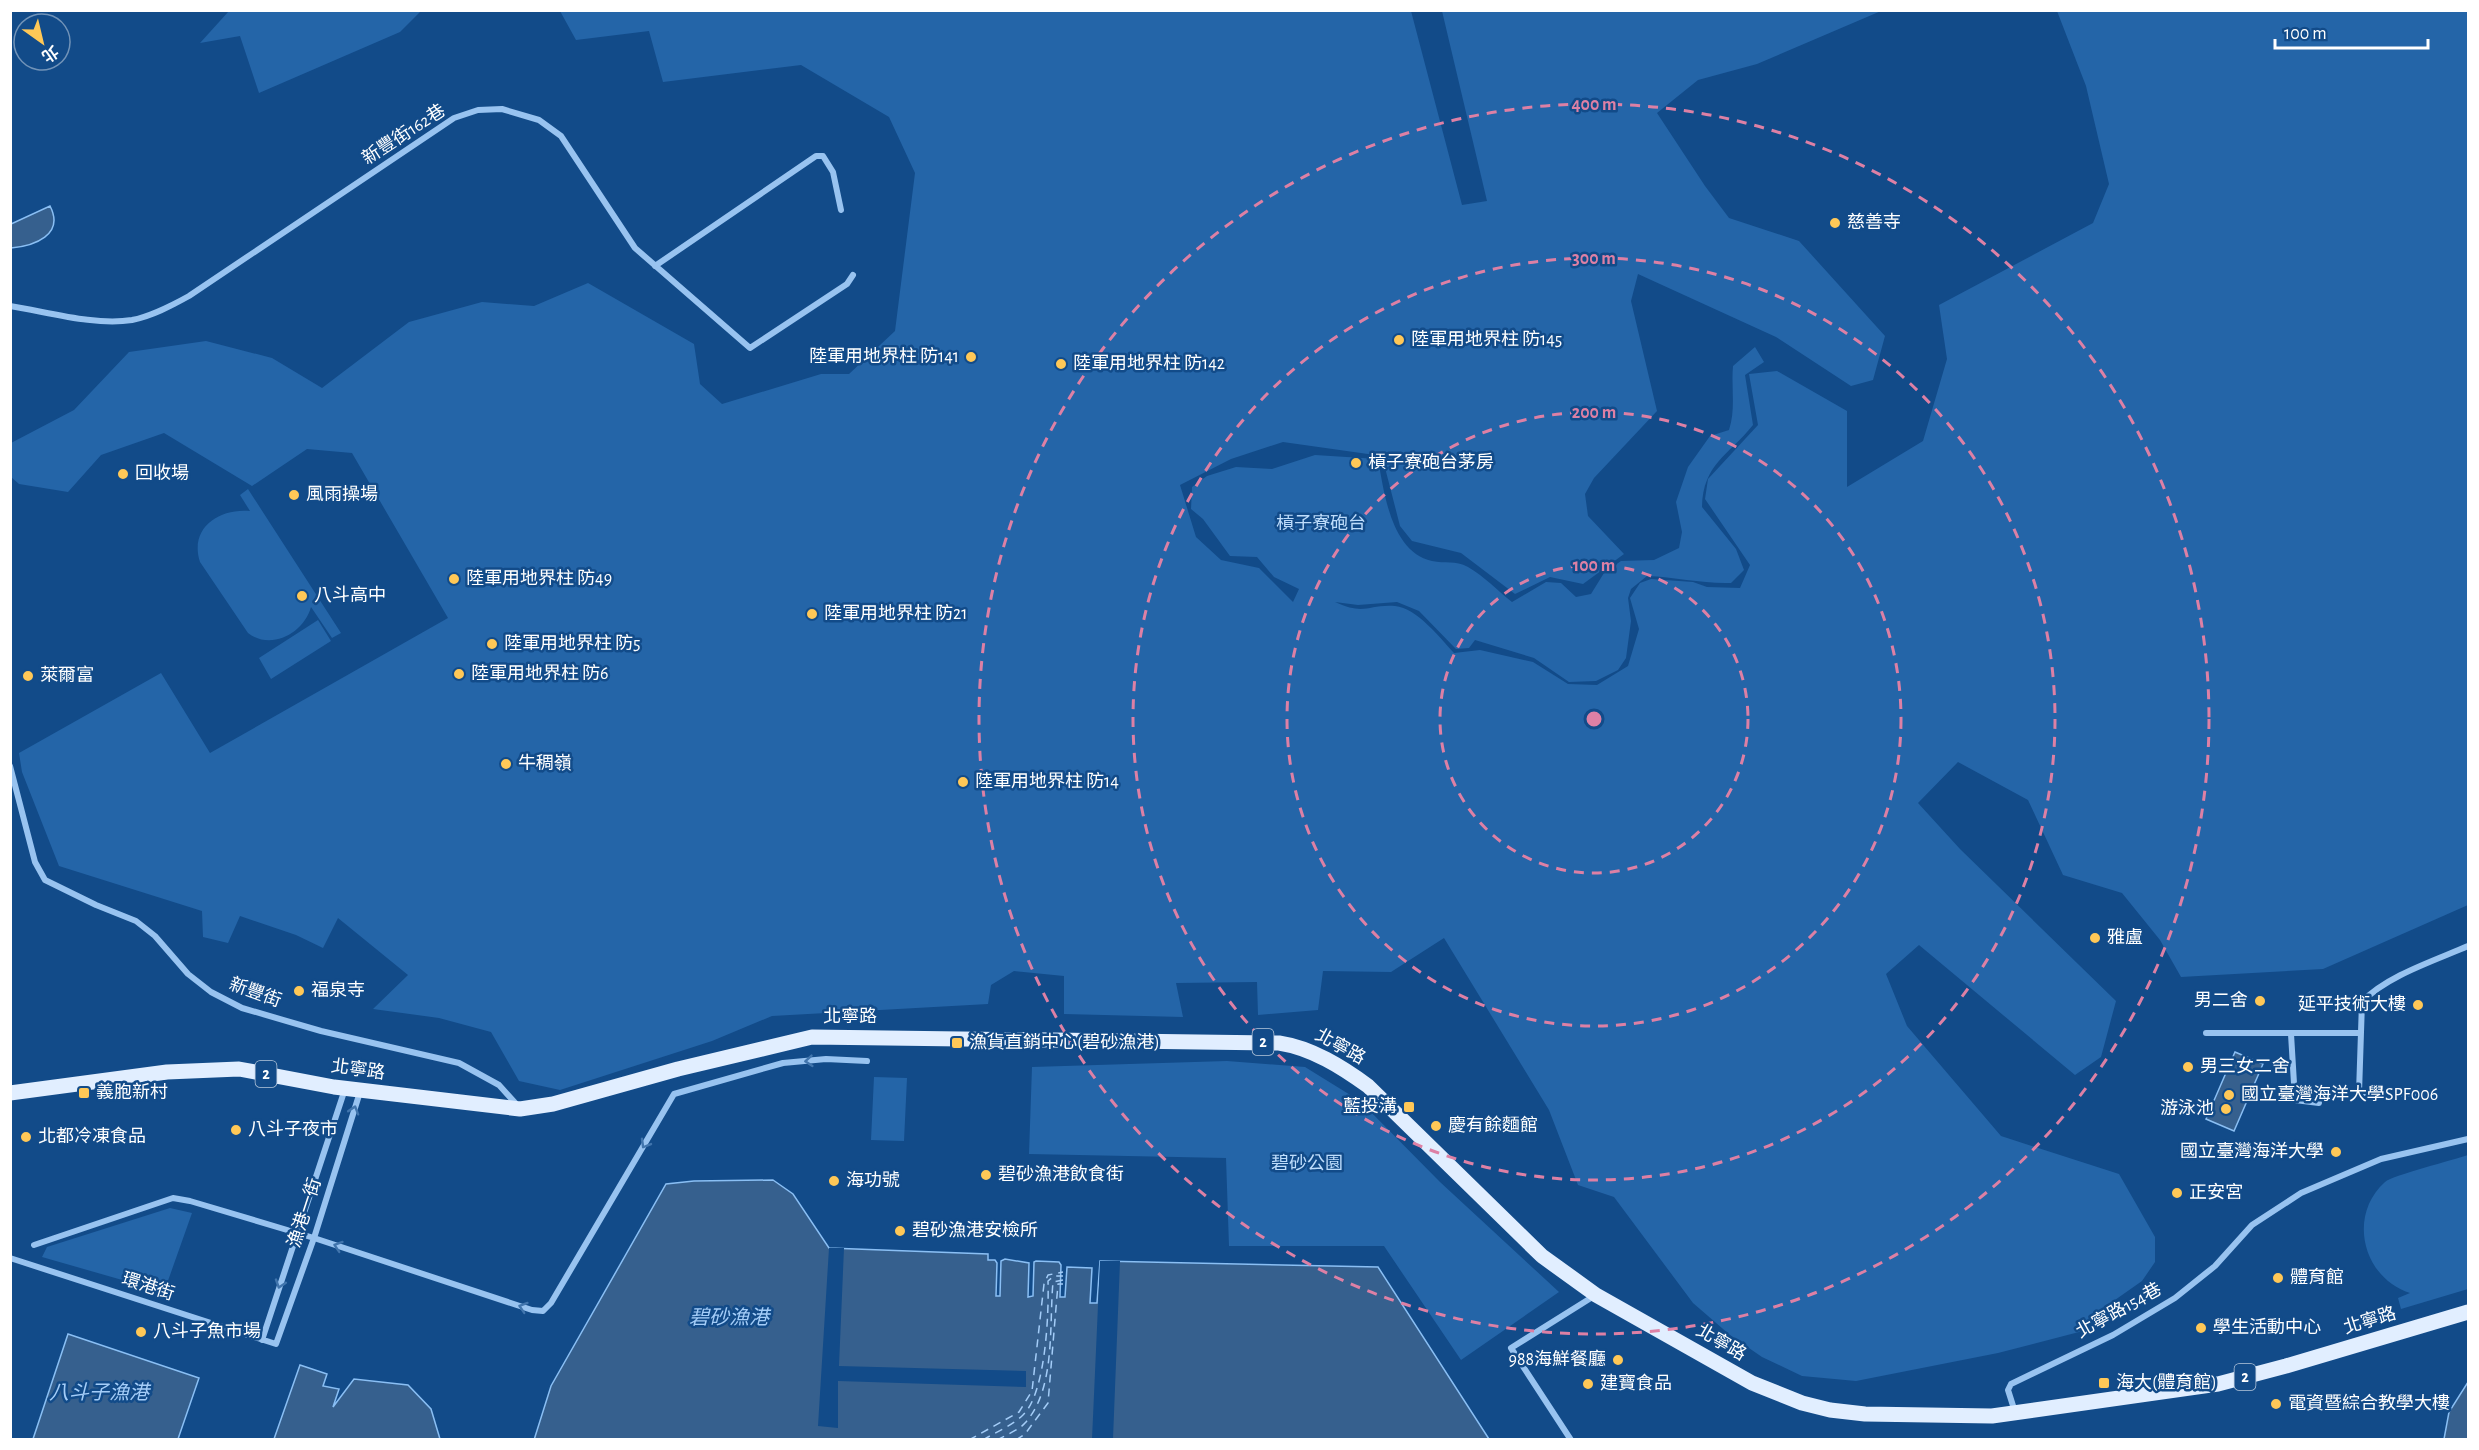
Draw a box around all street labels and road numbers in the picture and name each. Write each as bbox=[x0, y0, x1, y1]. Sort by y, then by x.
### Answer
street label: 新豐街162巷 bbox=[358, 100, 449, 168]
street label: 新豐街 bbox=[227, 973, 284, 1011]
street label: 北寧路 bbox=[823, 1006, 877, 1026]
street label: 北寧路 bbox=[1312, 1024, 1369, 1068]
road number: 2 bbox=[1252, 1029, 1274, 1055]
street label: 北寧路 bbox=[330, 1055, 386, 1083]
road number: 2 bbox=[256, 1061, 276, 1087]
street label: 漁港一街 bbox=[283, 1175, 325, 1250]
street label: 環港街 bbox=[120, 1268, 177, 1304]
street label: 北寧路154巷 bbox=[2072, 1279, 2165, 1342]
street label: 北寧路 bbox=[2341, 1303, 2398, 1338]
street label: 北寧路 bbox=[1693, 1320, 1750, 1364]
road number: 2 bbox=[2234, 1364, 2256, 1390]

